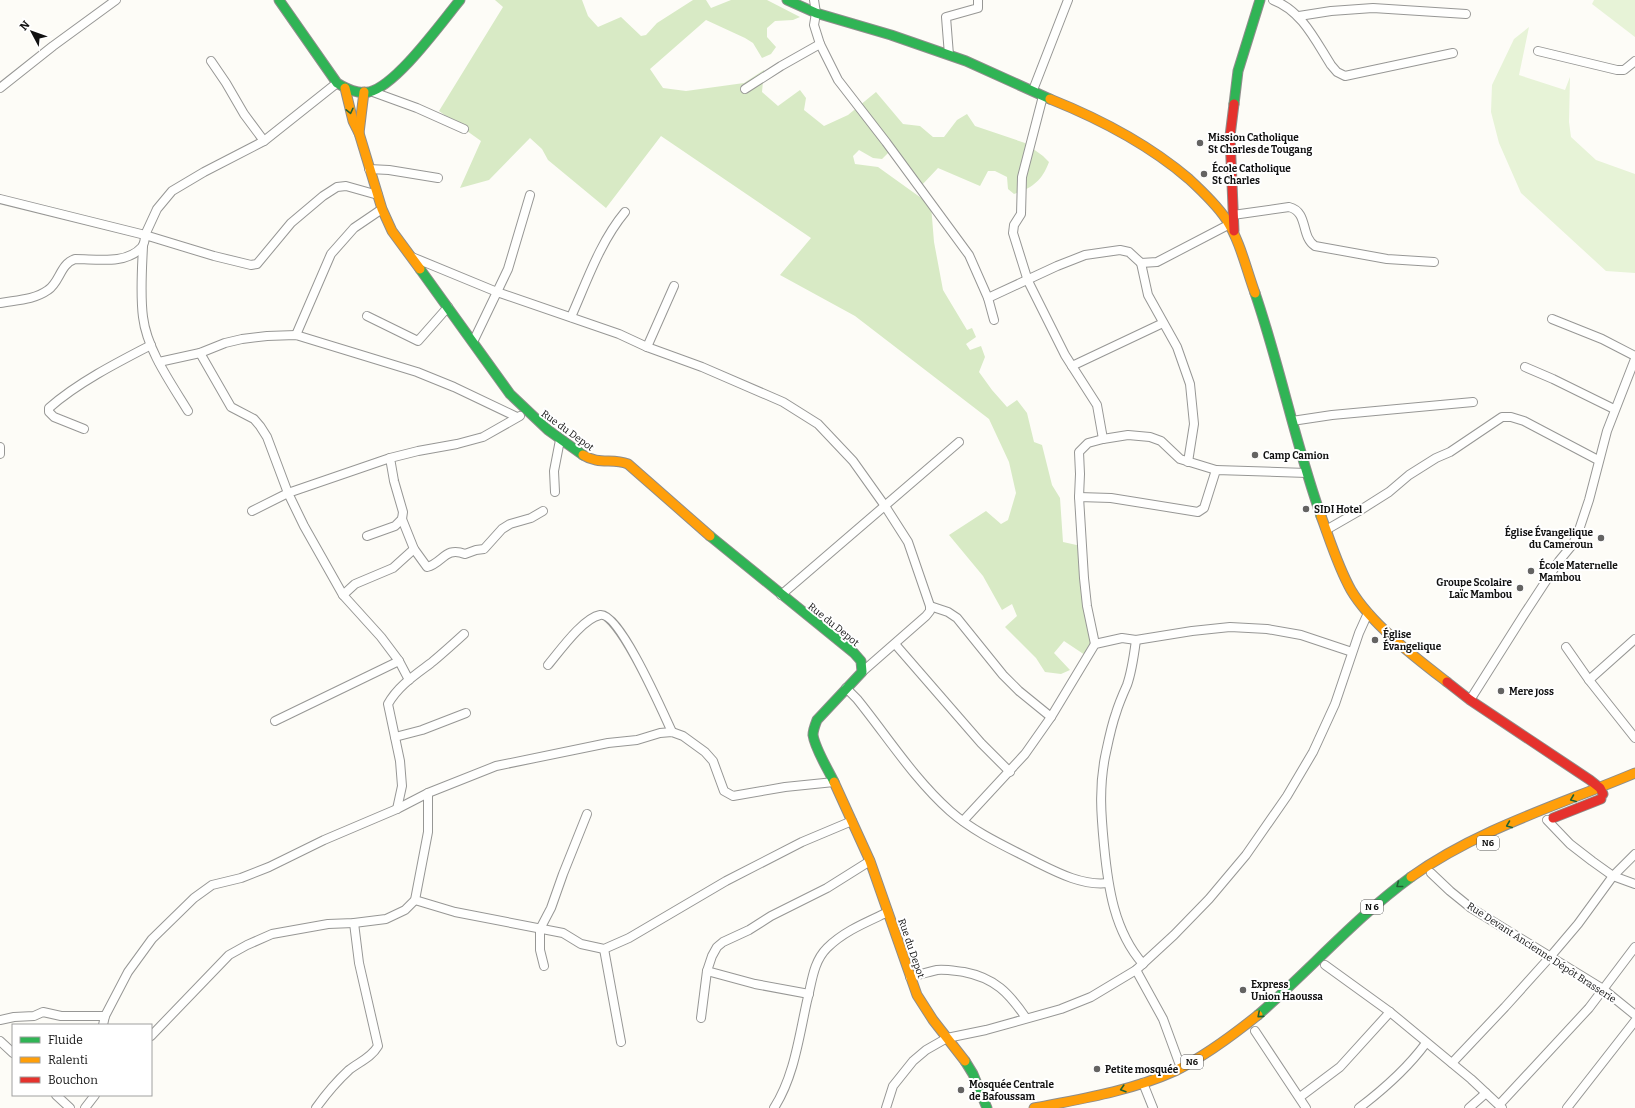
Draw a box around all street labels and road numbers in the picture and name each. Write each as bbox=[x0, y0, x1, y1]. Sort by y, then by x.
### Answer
street label: Rue du Depot bbox=[539, 408, 596, 454]
street label: Rue du Depot bbox=[805, 601, 862, 649]
road number: N6 bbox=[1477, 836, 1499, 850]
street label: Rue Devant Ancienne Dépôt Brasserie bbox=[1465, 899, 1619, 1006]
road number: N 6 bbox=[1361, 900, 1383, 914]
street label: Rue du Depot bbox=[895, 917, 927, 980]
road number: N6 bbox=[1181, 1055, 1203, 1069]

